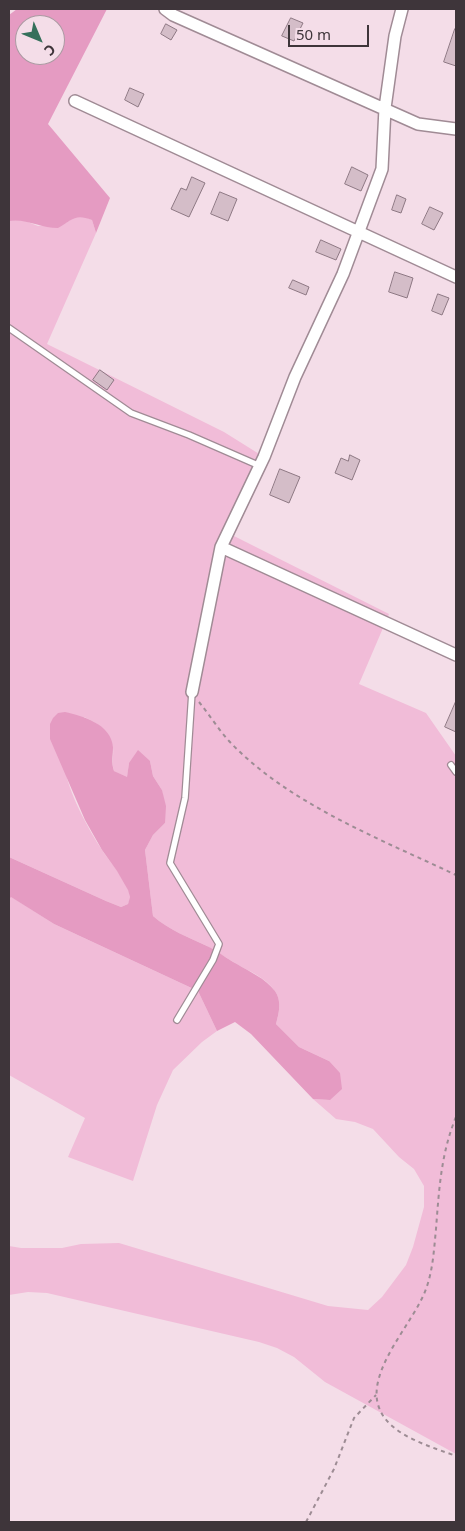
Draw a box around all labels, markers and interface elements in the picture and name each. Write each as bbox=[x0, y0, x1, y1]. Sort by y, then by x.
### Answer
north arrow bbox=[15, 15, 65, 65]
scale bar bbox=[290, 15, 371, 47]
text: 50 m bbox=[296, 24, 331, 44]
text: С bbox=[40, 40, 60, 60]

